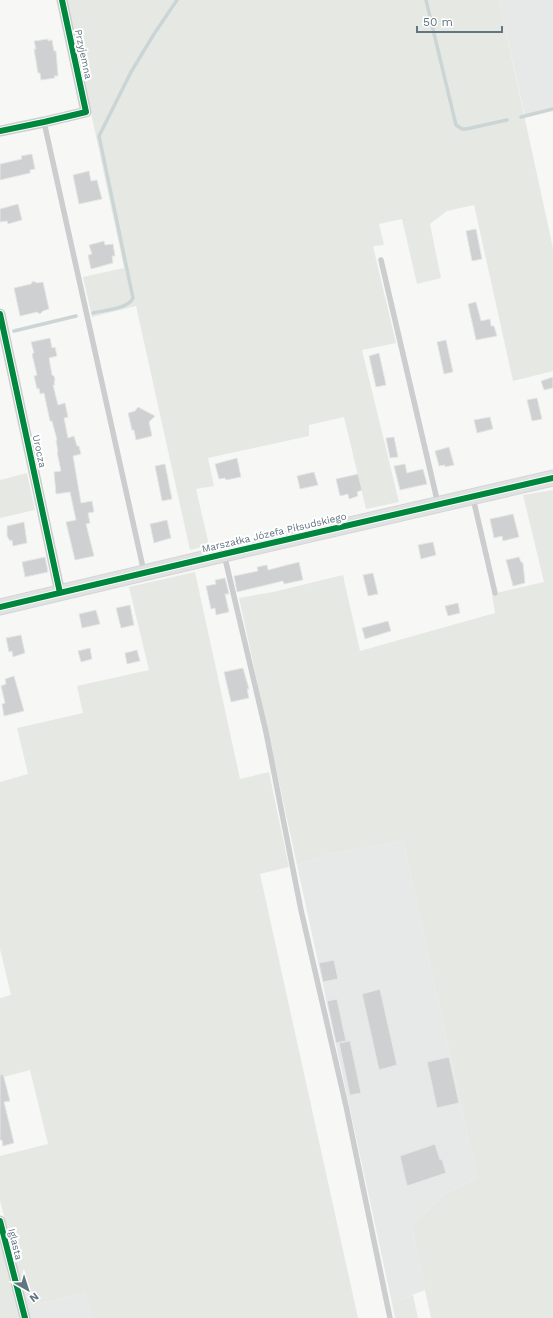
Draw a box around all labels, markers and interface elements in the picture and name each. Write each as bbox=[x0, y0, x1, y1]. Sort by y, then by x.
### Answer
scale bar bbox=[417, 8, 502, 34]
text: 50 m bbox=[423, 15, 453, 29]
street label: Przyjemna bbox=[73, 28, 94, 80]
street label: Urocza bbox=[31, 434, 48, 469]
street label: Marszałka Józefa Piłsudskiego bbox=[201, 510, 347, 554]
street label: Iglasta bbox=[6, 1227, 25, 1261]
north arrow bbox=[8, 1270, 48, 1310]
text: N bbox=[27, 1290, 41, 1305]

